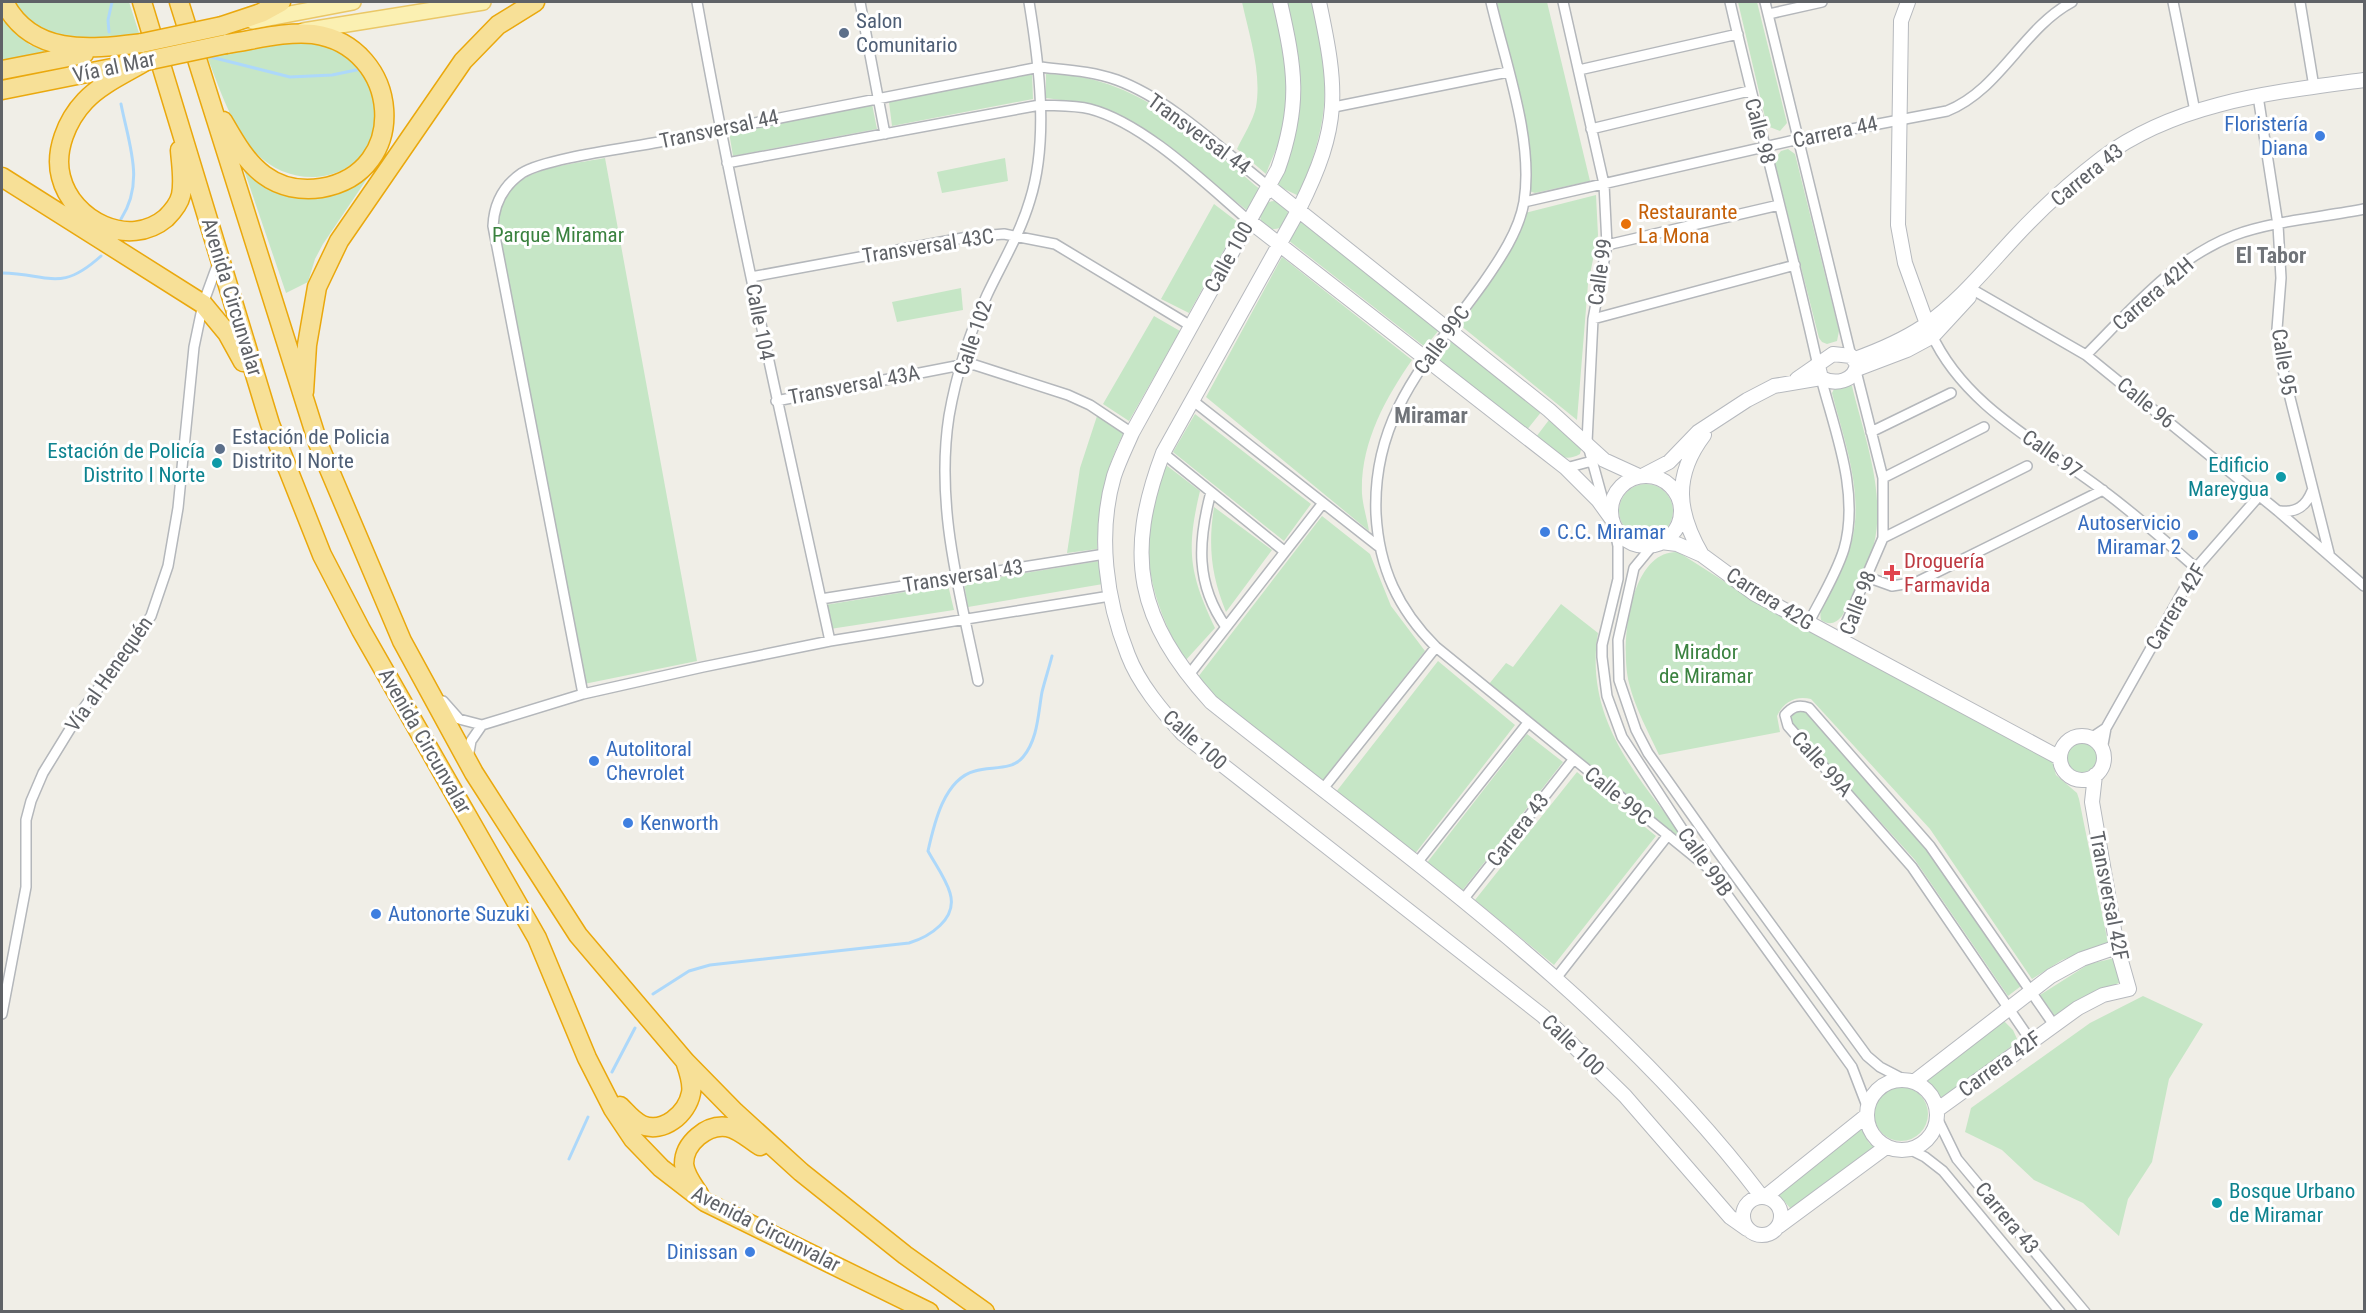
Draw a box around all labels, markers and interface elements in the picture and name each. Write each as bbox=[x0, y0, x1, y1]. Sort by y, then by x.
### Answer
place label: Salon Comunitario bbox=[856, 9, 957, 57]
marker: Salon Comunitario bbox=[837, 26, 851, 40]
street label: Vía al Mar bbox=[71, 47, 157, 87]
street label: Transversal 44 bbox=[1143, 89, 1255, 179]
street label: Calle 98 bbox=[1740, 96, 1780, 166]
street label: Transversal 44 bbox=[657, 105, 781, 153]
street label: Carrera 44 bbox=[1790, 111, 1880, 153]
place label: Floristería Diana bbox=[2224, 112, 2308, 160]
marker: Floristería Diana bbox=[2313, 129, 2327, 143]
street label: Carrera 43 bbox=[2046, 139, 2128, 211]
place label: Restaurante La Mona bbox=[1638, 200, 1737, 248]
street label: Avenida Circunvalar bbox=[197, 215, 267, 379]
street label: Calle 100 bbox=[1200, 217, 1258, 297]
marker: Restaurante La Mona bbox=[1619, 217, 1633, 231]
park label: Parque Miramar bbox=[492, 223, 624, 247]
street label: Transversal 43C bbox=[860, 224, 996, 268]
street label: Calle 99 bbox=[1583, 237, 1617, 307]
district label: El Tabor bbox=[2236, 243, 2306, 268]
street label: Carrera 42H bbox=[2108, 252, 2198, 336]
street label: Calle 104 bbox=[741, 282, 779, 362]
street label: Calle 102 bbox=[949, 298, 997, 378]
street label: Calle 99C bbox=[1409, 301, 1475, 379]
street label: Calle 95 bbox=[2267, 327, 2301, 397]
street label: Transversal 43A bbox=[786, 361, 922, 409]
street label: Calle 96 bbox=[2112, 373, 2180, 433]
district label: Miramar bbox=[1394, 403, 1468, 428]
place label: Estación de Policia Distrito I Norte bbox=[232, 425, 390, 473]
street label: Calle 97 bbox=[2018, 425, 2086, 483]
place label: Estación de Policía Distrito I Norte bbox=[47, 439, 205, 487]
marker: Estación de Policia Distrito I Norte bbox=[213, 442, 227, 456]
place label: Edificio Mareygua bbox=[2188, 453, 2269, 501]
marker: Estación de Policía Distrito I Norte bbox=[210, 456, 224, 470]
marker: Edificio Mareygua bbox=[2274, 470, 2288, 484]
place label: Autoservicio Miramar 2 bbox=[2077, 511, 2181, 559]
place label: C.C. Miramar bbox=[1557, 520, 1666, 544]
marker: C.C. Miramar bbox=[1538, 525, 1552, 539]
marker: Autoservicio Miramar 2 bbox=[2186, 528, 2200, 542]
place label: Droguería Farmavida bbox=[1904, 549, 1990, 597]
street label: Transversal 43 bbox=[901, 555, 1025, 597]
street label: Carrera 42F bbox=[2141, 560, 2211, 654]
street label: Carrera 42G bbox=[1722, 563, 1818, 635]
marker: Droguería Farmavida bbox=[1885, 566, 1899, 580]
street label: Calle 98 bbox=[1835, 567, 1881, 639]
street label: Vía al Henequén bbox=[60, 612, 158, 736]
park label: Mirador de Miramar bbox=[1659, 640, 1753, 688]
street label: Avenida Circunvalar bbox=[374, 664, 476, 818]
street label: Calle 100 bbox=[1158, 705, 1232, 775]
street label: Calle 99A bbox=[1787, 727, 1857, 801]
place label: Autolitoral Chevrolet bbox=[606, 737, 692, 785]
marker: Autolitoral Chevrolet bbox=[587, 754, 601, 768]
street label: Calle 99C bbox=[1580, 762, 1656, 830]
street label: Carrera 43 bbox=[1482, 789, 1554, 871]
place label: Kenworth bbox=[640, 811, 719, 835]
marker: Kenworth bbox=[621, 816, 635, 830]
street label: Calle 99B bbox=[1673, 823, 1737, 901]
street label: Transversal 42F bbox=[2085, 829, 2133, 963]
place label: Autonorte Suzuki bbox=[388, 902, 530, 926]
marker: Autonorte Suzuki bbox=[369, 907, 383, 921]
street label: Calle 100 bbox=[1537, 1009, 1609, 1081]
street label: Carrera 42F bbox=[1954, 1026, 2046, 1102]
street label: Carrera 43 bbox=[1970, 1177, 2044, 1259]
place label: Bosque Urbano de Miramar bbox=[2229, 1179, 2355, 1227]
street label: Avenida Circunvalar bbox=[688, 1181, 844, 1277]
marker: Bosque Urbano de Miramar bbox=[2210, 1196, 2224, 1210]
place label: Dinissan bbox=[667, 1240, 738, 1264]
marker: Dinissan bbox=[743, 1245, 757, 1259]

